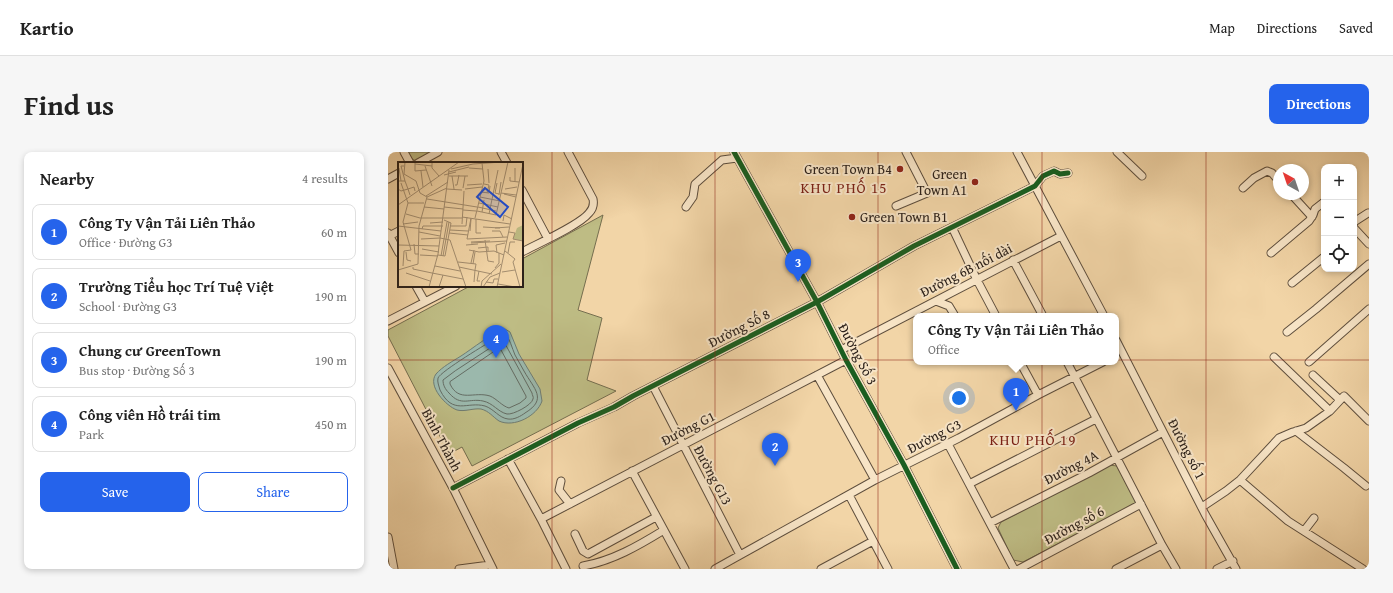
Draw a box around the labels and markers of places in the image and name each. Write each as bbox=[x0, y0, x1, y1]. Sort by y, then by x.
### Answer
place label: Green Town B4 bbox=[804, 159, 892, 179]
marker: Green Town B4 bbox=[895, 164, 905, 174]
place label: Green Town A1 bbox=[917, 164, 967, 200]
marker: Green Town A1 bbox=[970, 177, 980, 187]
place label: Green Town B1 bbox=[860, 207, 948, 227]
marker: Green Town B1 bbox=[847, 212, 857, 222]
pin: 3 bbox=[785, 249, 811, 282]
pin: 4 bbox=[483, 325, 509, 358]
pin: 1 bbox=[1003, 378, 1029, 411]
pin: 2 bbox=[762, 433, 788, 466]

